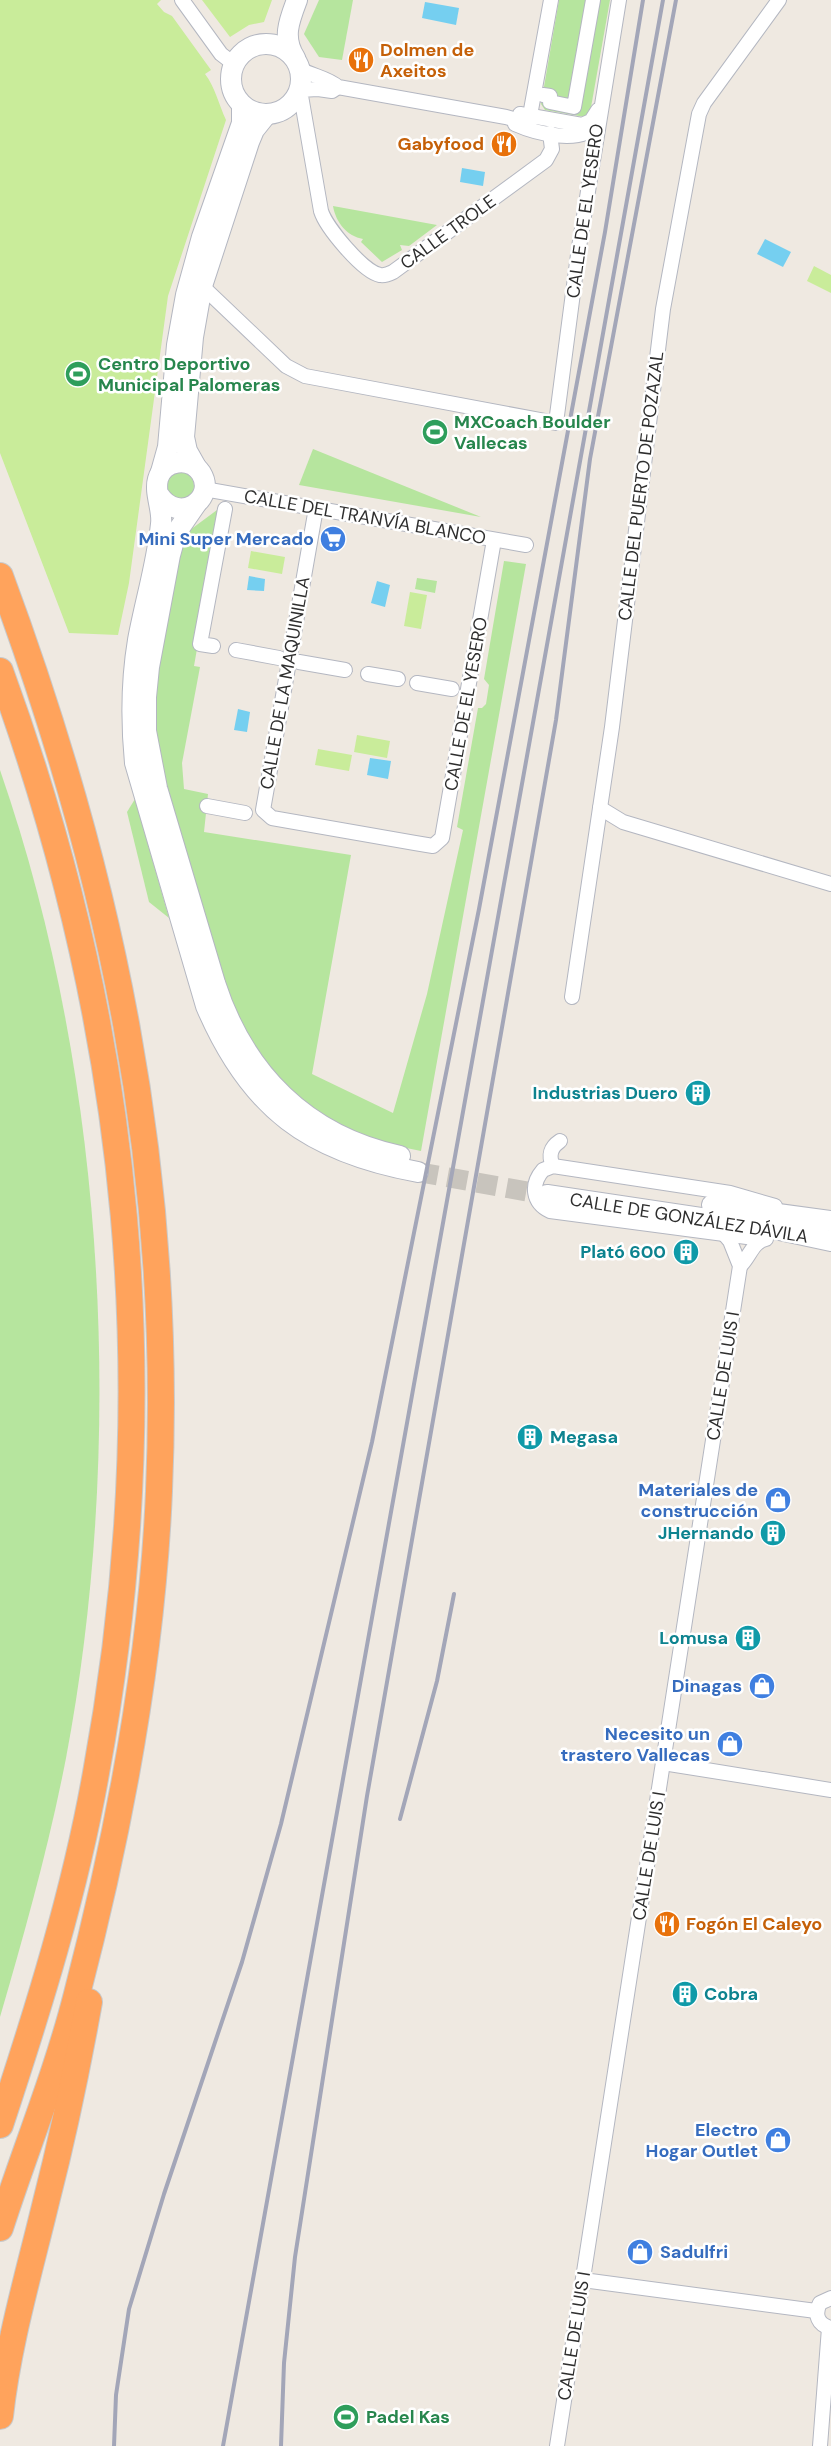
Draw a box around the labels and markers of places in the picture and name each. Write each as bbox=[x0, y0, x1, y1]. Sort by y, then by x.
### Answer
place label: Dolmen de Axeitos bbox=[380, 38, 474, 83]
restaurant icon: Dolmen de Axeitos bbox=[346, 45, 376, 75]
restaurant icon: Gabyfood bbox=[489, 129, 519, 159]
place label: Gabyfood bbox=[398, 132, 484, 156]
place label: Centro Deportivo Municipal Palomeras bbox=[98, 352, 280, 397]
sports icon: Centro Deportivo Municipal Palomeras bbox=[63, 359, 93, 389]
place label: MXCoach Boulder Vallecas bbox=[454, 410, 611, 455]
sports icon: MXCoach Boulder Vallecas bbox=[420, 417, 450, 447]
supermarket icon: Mini Super Mercado bbox=[318, 524, 348, 554]
place label: Mini Super Mercado bbox=[138, 527, 314, 551]
building icon: Industrias Duero bbox=[683, 1078, 713, 1108]
place label: Industrias Duero bbox=[533, 1081, 678, 1105]
building icon: Plató 600 bbox=[671, 1237, 701, 1267]
place label: Plató 600 bbox=[580, 1240, 666, 1264]
building icon: Megasa bbox=[515, 1422, 545, 1452]
place label: Megasa bbox=[550, 1425, 618, 1449]
place label: Materiales de construcción bbox=[638, 1478, 758, 1523]
shop icon: Materiales de construcción bbox=[763, 1485, 793, 1515]
building icon: JHernando bbox=[758, 1518, 788, 1548]
place label: JHernando bbox=[658, 1521, 754, 1545]
building icon: Lomusa bbox=[733, 1623, 763, 1653]
place label: Lomusa bbox=[659, 1626, 728, 1650]
shop icon: Dinagas bbox=[747, 1671, 777, 1701]
place label: Dinagas bbox=[672, 1674, 742, 1698]
place label: Necesito un trastero Vallecas bbox=[561, 1722, 710, 1767]
shop icon: Necesito un trastero Vallecas bbox=[715, 1729, 745, 1759]
restaurant icon: Fogón El Caleyo bbox=[652, 1909, 682, 1939]
place label: Fogón El Caleyo bbox=[686, 1912, 822, 1936]
building icon: Cobra bbox=[670, 1979, 700, 2009]
place label: Cobra bbox=[704, 1982, 758, 2006]
place label: Electro Hogar Outlet bbox=[646, 2118, 758, 2163]
shop icon: Electro Hogar Outlet bbox=[763, 2125, 793, 2155]
shop icon: Sadulfri bbox=[625, 2237, 655, 2267]
place label: Sadulfri bbox=[660, 2240, 728, 2264]
sports icon: Padel Kas bbox=[331, 2402, 361, 2432]
place label: Padel Kas bbox=[366, 2405, 450, 2429]

